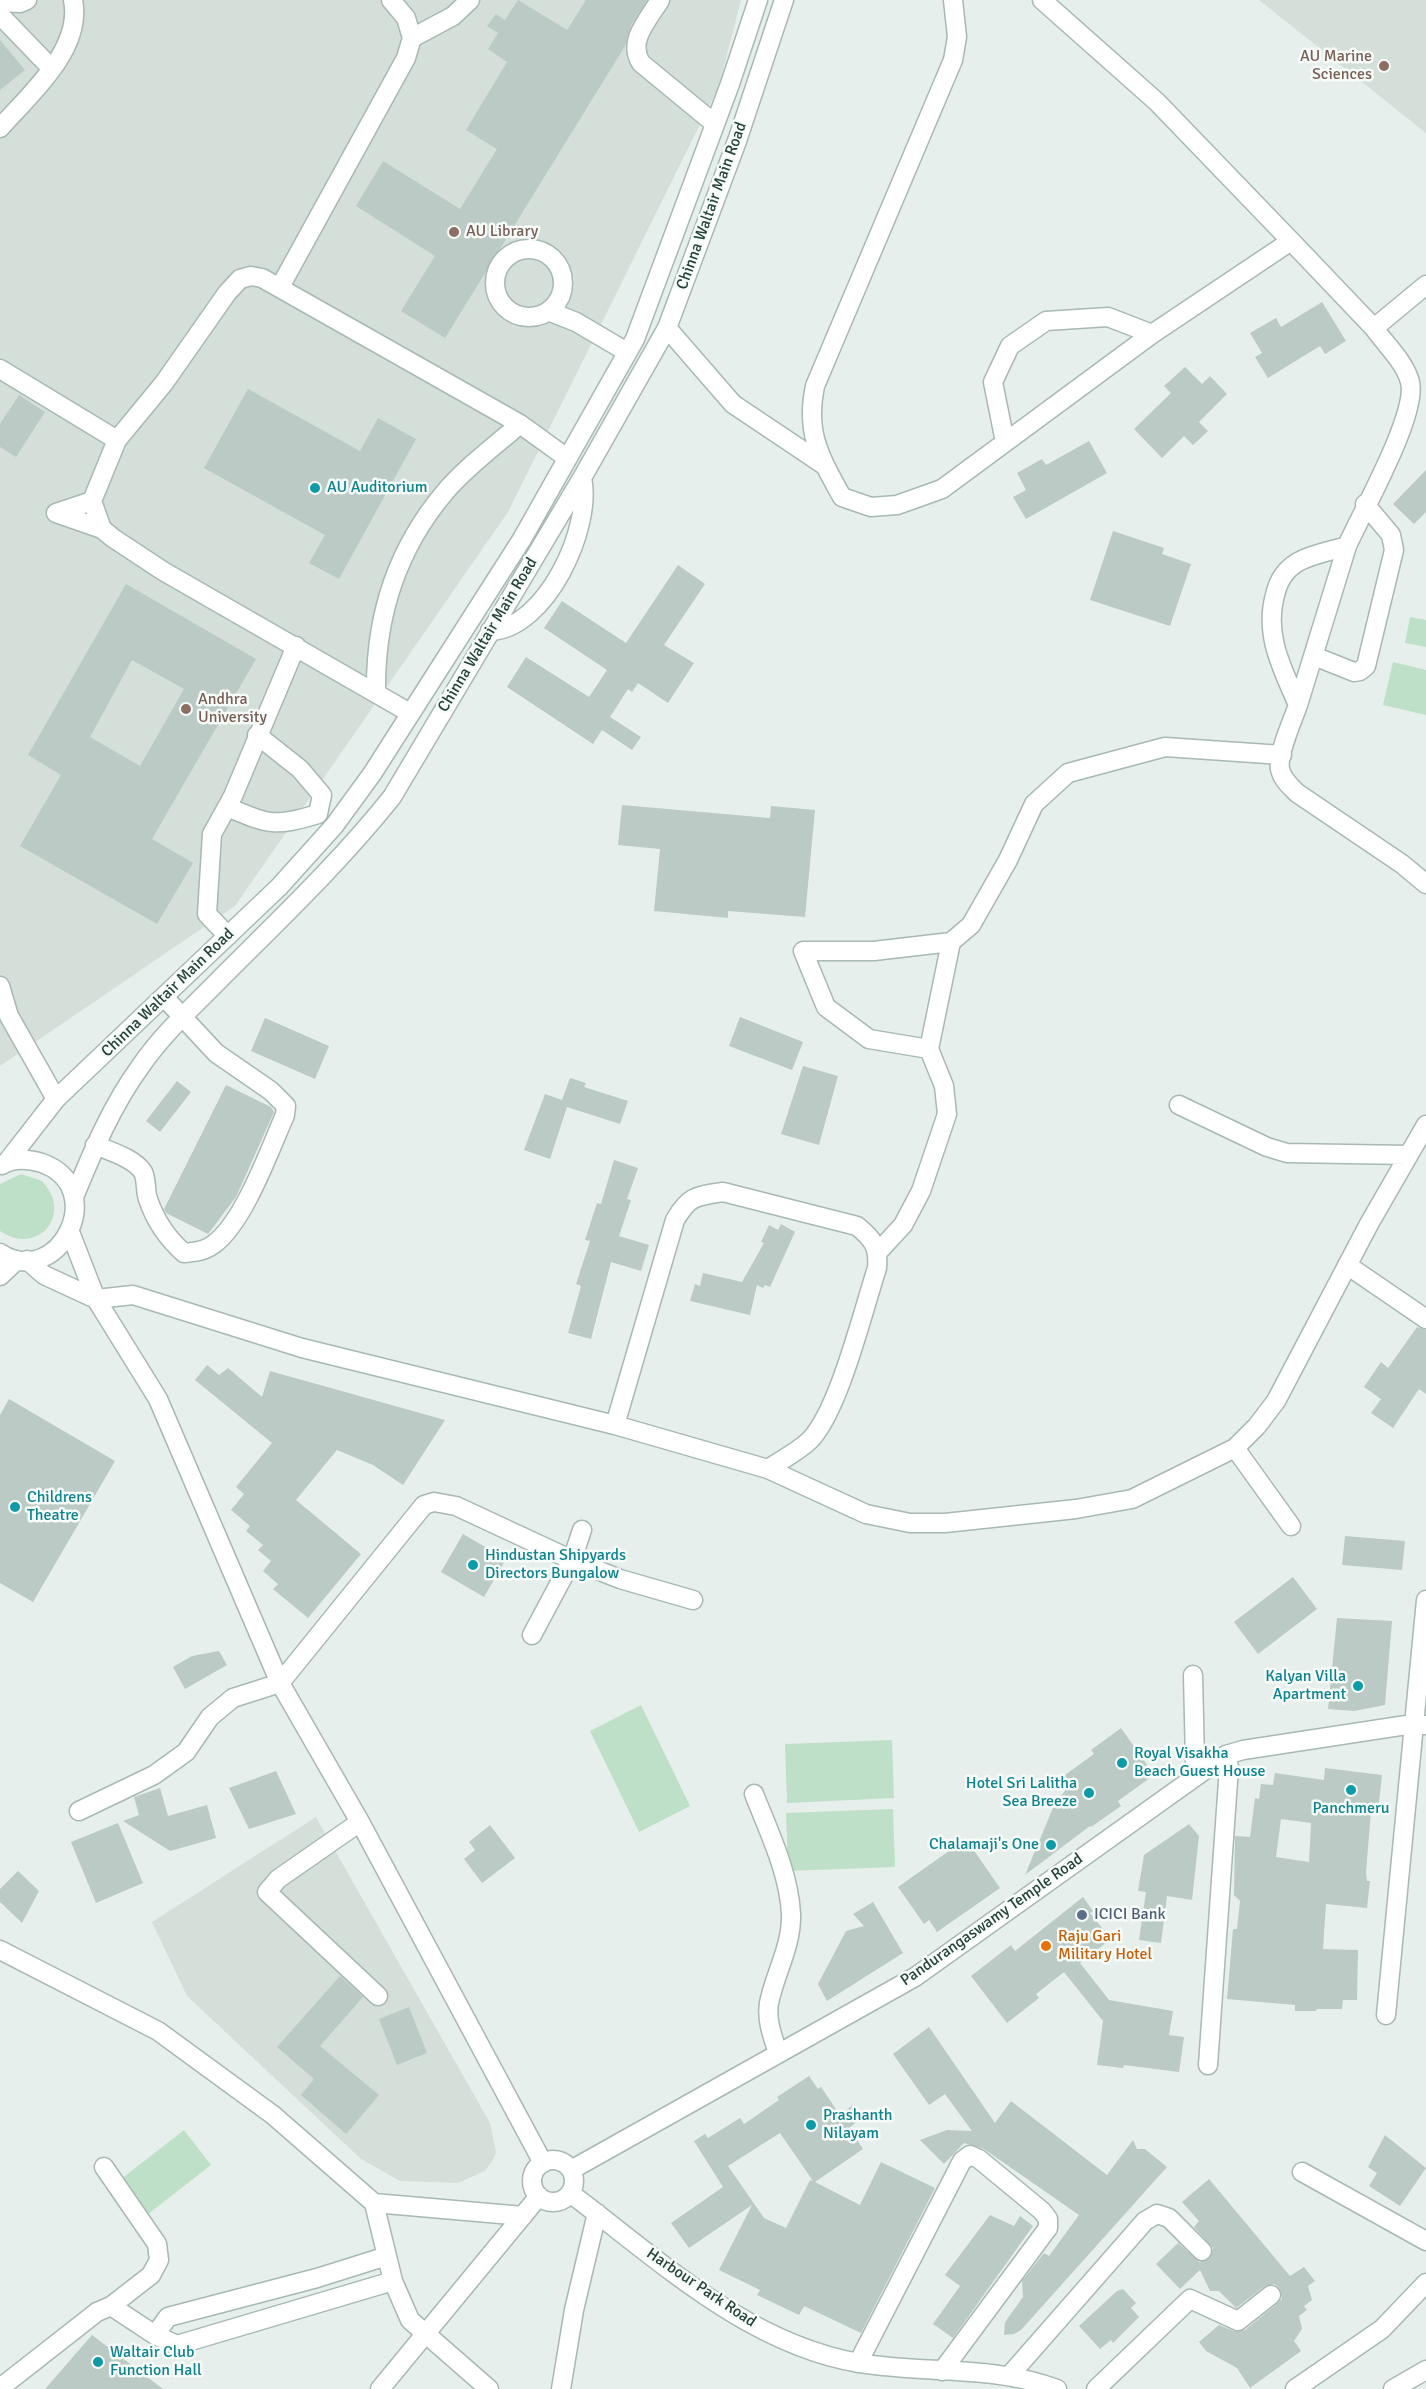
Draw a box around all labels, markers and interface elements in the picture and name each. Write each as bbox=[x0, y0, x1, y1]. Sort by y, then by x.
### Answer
place label: AU Marine Sciences bbox=[1300, 47, 1372, 85]
marker: AU Marine Sciences bbox=[1377, 59, 1391, 73]
street label: Chinna Waltair Main Road bbox=[673, 120, 751, 292]
place label: AU Library bbox=[466, 222, 538, 242]
marker: AU Library bbox=[447, 225, 461, 239]
place label: AU Auditorium bbox=[327, 478, 428, 498]
marker: AU Auditorium bbox=[308, 481, 322, 495]
street label: Chinna Waltair Main Road bbox=[434, 554, 542, 716]
place label: Andhra University bbox=[198, 690, 267, 728]
marker: Andhra University bbox=[179, 702, 193, 716]
street label: Chinna Waltair Main Road bbox=[98, 925, 238, 1061]
place label: Childrens Theatre bbox=[27, 1488, 92, 1526]
marker: Childrens Theatre bbox=[8, 1500, 22, 1514]
place label: Hindustan Shipyards Directors Bungalow bbox=[485, 1546, 626, 1584]
marker: Hindustan Shipyards Directors Bungalow bbox=[466, 1558, 480, 1572]
place label: Kalyan Villa Apartment bbox=[1265, 1667, 1346, 1705]
marker: Kalyan Villa Apartment bbox=[1351, 1679, 1365, 1693]
place label: Royal Visakha Beach Guest House bbox=[1134, 1744, 1266, 1782]
marker: Royal Visakha Beach Guest House bbox=[1115, 1756, 1129, 1770]
place label: Hotel Sri Lalitha Sea Breeze bbox=[966, 1774, 1077, 1812]
marker: Panchmeru bbox=[1344, 1783, 1358, 1797]
marker: Hotel Sri Lalitha Sea Breeze bbox=[1082, 1786, 1096, 1800]
place label: Panchmeru bbox=[1312, 1799, 1390, 1819]
place label: Chalamaji's One bbox=[929, 1835, 1039, 1855]
marker: Chalamaji's One bbox=[1044, 1838, 1058, 1852]
street label: Pandurangaswamy Temple Road bbox=[897, 1850, 1087, 1990]
place label: ICICI Bank bbox=[1094, 1905, 1165, 1925]
marker: ICICI Bank bbox=[1075, 1908, 1089, 1922]
place label: Raju Gari Military Hotel bbox=[1058, 1927, 1152, 1965]
marker: Raju Gari Military Hotel bbox=[1039, 1939, 1053, 1953]
place label: Prashanth Nilayam bbox=[823, 2106, 893, 2144]
marker: Prashanth Nilayam bbox=[804, 2118, 818, 2132]
street label: Harbour Park Road bbox=[642, 2244, 760, 2332]
place label: Waltair Club Function Hall bbox=[110, 2343, 202, 2381]
marker: Waltair Club Function Hall bbox=[91, 2355, 105, 2369]

